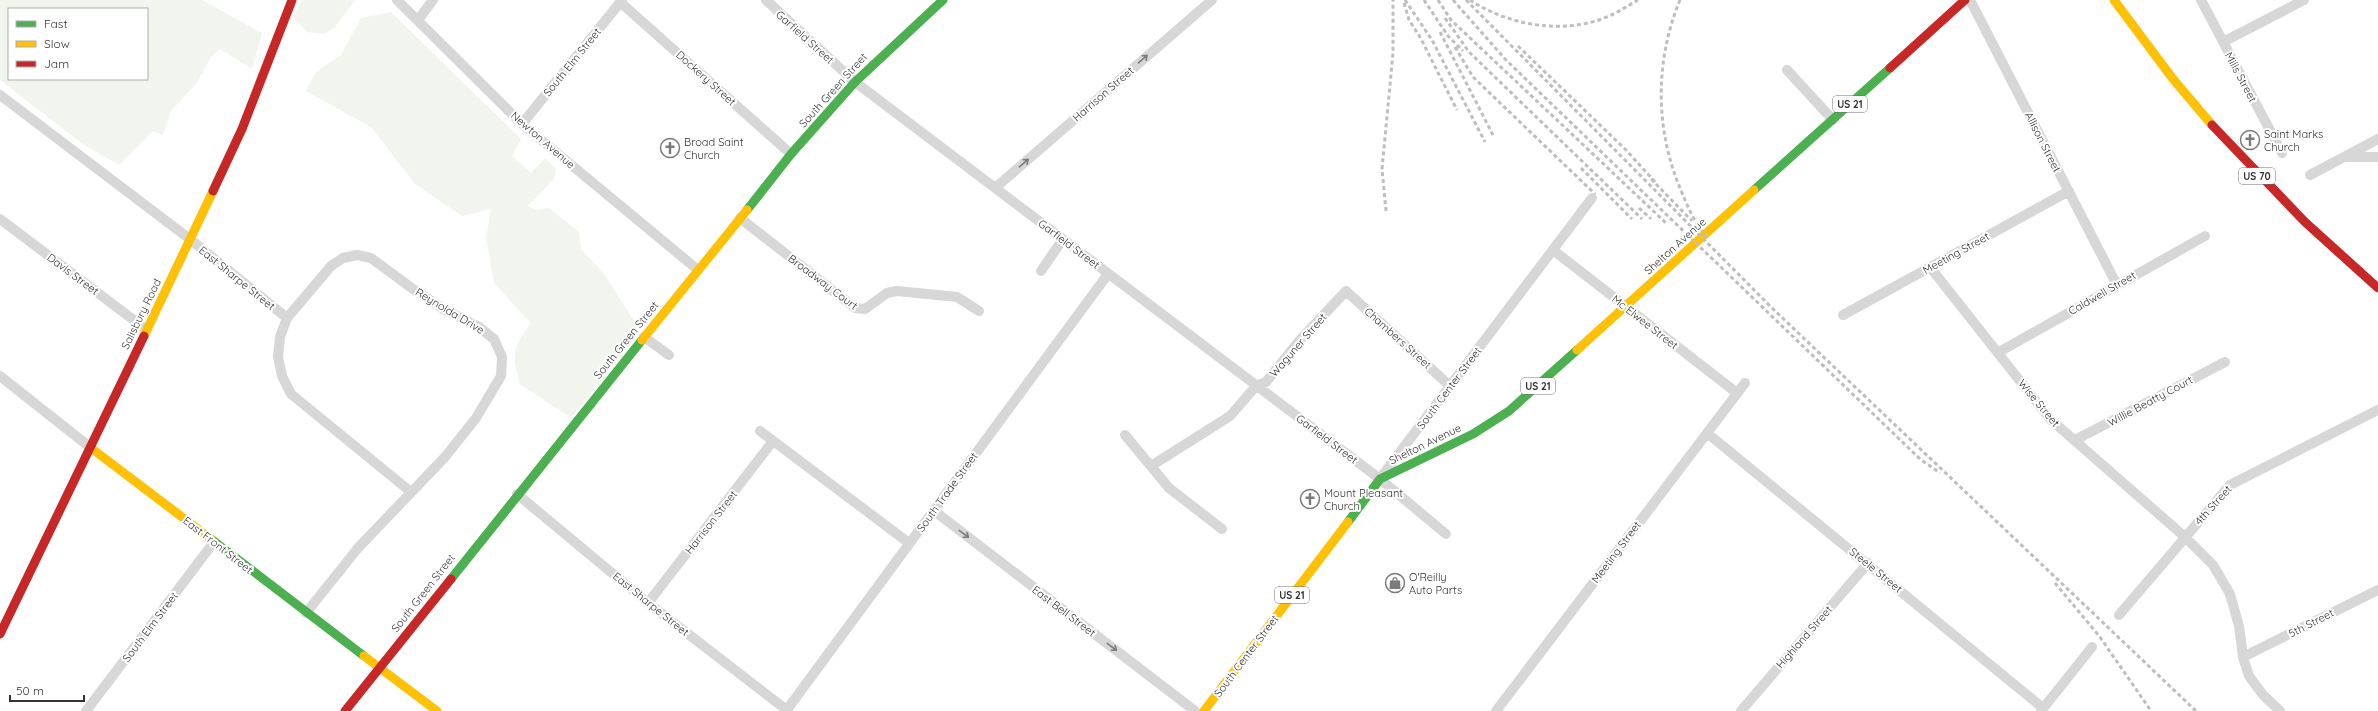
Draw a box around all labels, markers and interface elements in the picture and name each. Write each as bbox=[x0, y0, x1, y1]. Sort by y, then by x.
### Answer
street label: Garfield Street bbox=[773, 7, 837, 67]
legend bbox=[8, 8, 148, 80]
text: Fast bbox=[44, 16, 68, 31]
street label: South Elm Street bbox=[540, 25, 604, 99]
text: Slow bbox=[44, 36, 70, 51]
street label: Dockery Street bbox=[673, 47, 739, 109]
street label: South Green Street bbox=[796, 50, 870, 130]
street label: Mills Street bbox=[2222, 50, 2260, 105]
one-way arrow bbox=[1138, 55, 1148, 64]
text: Jam bbox=[44, 56, 69, 71]
street label: Harrison Street bbox=[1069, 63, 1137, 124]
road number: US 21 bbox=[1833, 96, 1867, 112]
street label: Newton Avenue bbox=[508, 108, 578, 172]
street label: Allison Street bbox=[2022, 110, 2064, 175]
place label: Saint Marks Church bbox=[2264, 127, 2323, 154]
church icon: Saint Marks Church bbox=[2239, 129, 2261, 151]
place label: Broad Saint Church bbox=[684, 135, 744, 162]
church icon: Broad Saint Church bbox=[659, 137, 681, 159]
one-way arrow bbox=[1019, 158, 1029, 167]
road number: US 70 bbox=[2239, 168, 2275, 184]
street label: Shelton Avenue bbox=[1641, 215, 1709, 277]
street label: Garfield Street bbox=[1035, 216, 1103, 272]
street label: Meeting Street bbox=[1920, 229, 1992, 277]
street label: East Sharpe Street bbox=[196, 243, 278, 313]
street label: Davis Street bbox=[44, 250, 102, 298]
street label: Broadway Court bbox=[785, 251, 861, 313]
street label: Caldwell Street bbox=[2066, 268, 2138, 318]
street label: Salisbury Road bbox=[118, 277, 164, 351]
street label: Reynolda Drive bbox=[413, 285, 487, 337]
street label: Mc Elwee Street bbox=[1609, 292, 1681, 352]
street label: South Green Street bbox=[590, 298, 662, 382]
street label: Chambers Street bbox=[1362, 304, 1435, 372]
street label: Waguner Street bbox=[1266, 310, 1330, 380]
street label: South Center Street bbox=[1414, 344, 1485, 432]
street label: Willie Beatty Court bbox=[2105, 373, 2195, 429]
street label: Wise Street bbox=[2015, 377, 2063, 430]
road number: US 21 bbox=[1521, 378, 1555, 394]
street label: Garfield Street bbox=[1293, 411, 1361, 467]
street label: Shelton Avenue bbox=[1387, 421, 1463, 467]
street label: South Trade Street bbox=[913, 449, 981, 534]
street label: 4th Street bbox=[2191, 482, 2235, 528]
place label: Mount Pleasant Church bbox=[1324, 486, 1403, 513]
street label: Harrison Street bbox=[682, 487, 740, 557]
church icon: Mount Pleasant Church bbox=[1299, 488, 1321, 510]
street label: East Front Street bbox=[180, 513, 256, 577]
street label: Meeting Street bbox=[1588, 518, 1644, 586]
one-way arrow bbox=[959, 530, 970, 538]
street label: Steele Street bbox=[1847, 544, 1905, 596]
street label: South Green Street bbox=[388, 551, 458, 635]
street label: East Sharpe Street bbox=[610, 569, 692, 639]
place label: O'Reilly Auto Parts bbox=[1409, 570, 1462, 597]
shop icon: O'Reilly Auto Parts bbox=[1384, 572, 1406, 594]
street label: East Bell Street bbox=[1029, 582, 1099, 640]
road number: US 21 bbox=[1275, 587, 1309, 603]
street label: South Elm Street bbox=[119, 589, 181, 665]
street label: Highland Street bbox=[1773, 603, 1835, 671]
street label: 5th Street bbox=[2286, 606, 2336, 640]
street label: South Center Street bbox=[1211, 612, 1282, 700]
one-way arrow bbox=[1106, 643, 1117, 651]
scale bar bbox=[10, 677, 84, 703]
text: 50 m bbox=[16, 683, 44, 698]

